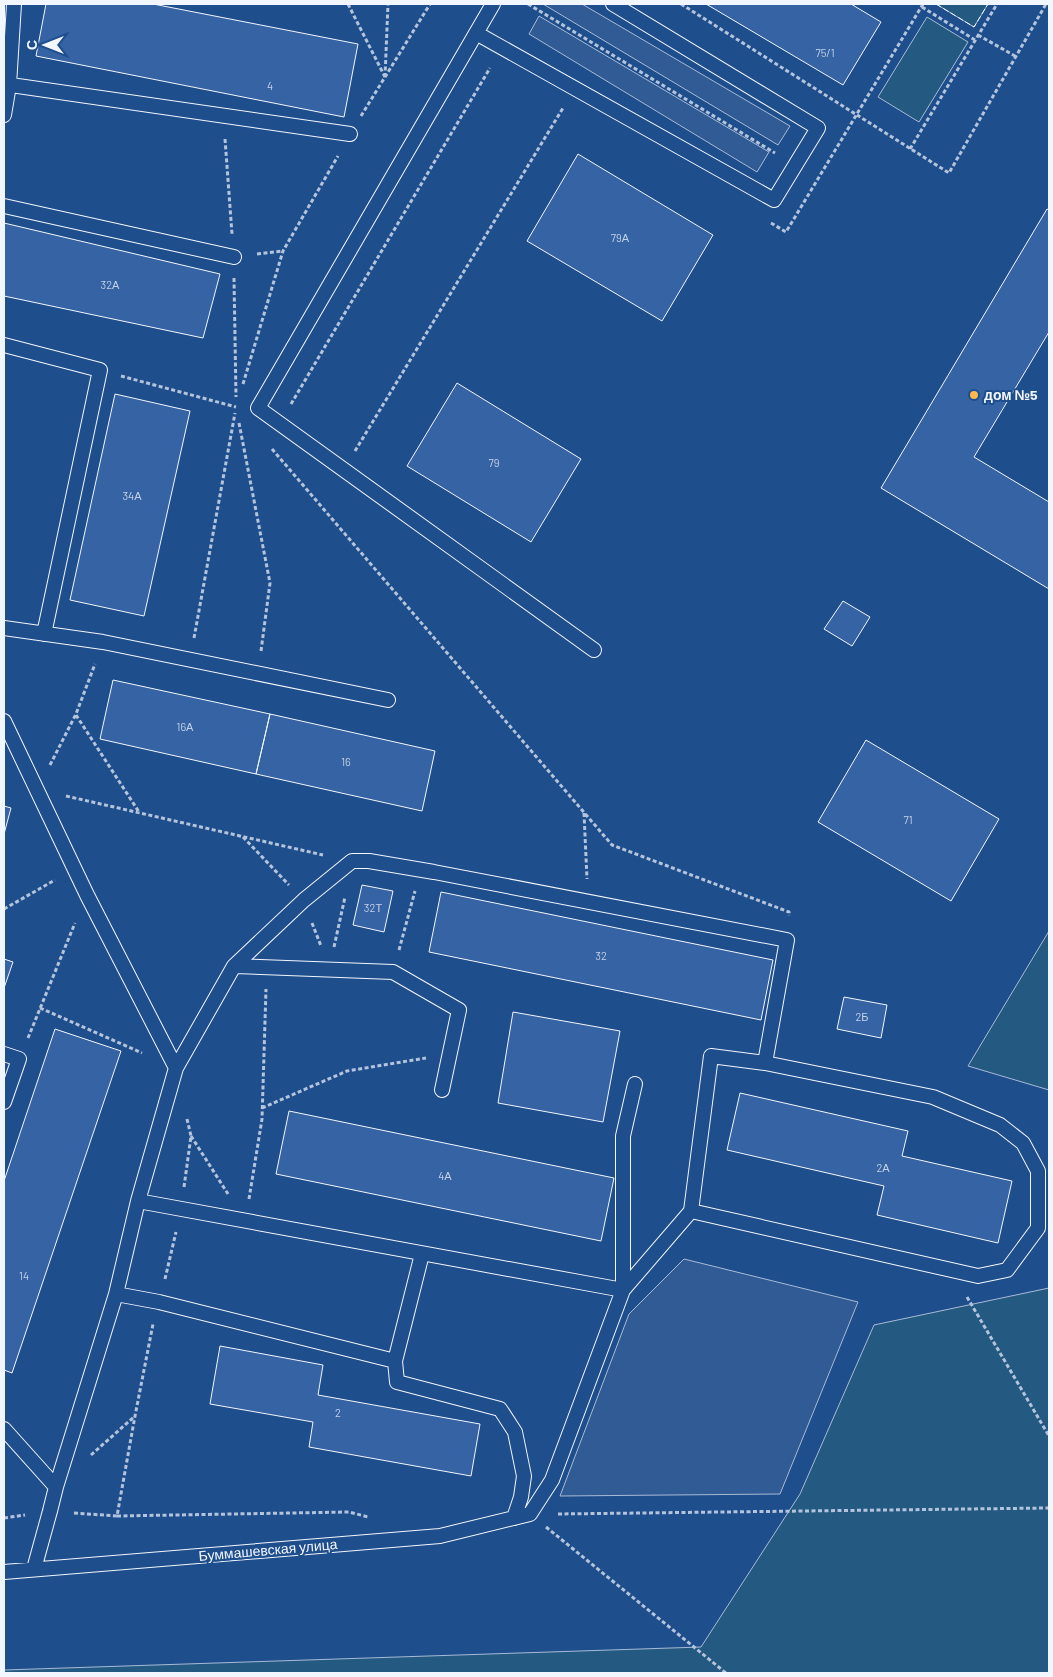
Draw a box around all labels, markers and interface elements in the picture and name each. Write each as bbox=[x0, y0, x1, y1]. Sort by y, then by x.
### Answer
north arrow bbox=[20, 20, 70, 70]
text: С bbox=[23, 40, 40, 50]
house number: 75/1 bbox=[815, 46, 835, 59]
house number: 4 bbox=[267, 79, 273, 92]
house number: 79А bbox=[611, 231, 630, 244]
house number: 32А bbox=[101, 278, 120, 291]
place label: дом №5 bbox=[984, 386, 1038, 403]
marker: дом №5 bbox=[968, 389, 980, 401]
house number: 79 bbox=[489, 456, 500, 469]
house number: 34А bbox=[122, 489, 142, 502]
house number: 16А bbox=[177, 720, 194, 733]
house number: 16 bbox=[341, 755, 351, 768]
house number: 71 bbox=[903, 813, 913, 826]
house number: 32Т bbox=[364, 901, 382, 914]
house number: 32 bbox=[595, 949, 607, 962]
house number: 2Б bbox=[855, 1010, 869, 1023]
house number: 2А bbox=[876, 1161, 890, 1174]
house number: 4А bbox=[438, 1169, 452, 1182]
house number: 14 bbox=[19, 1269, 29, 1282]
house number: 2 bbox=[335, 1406, 341, 1419]
street label: Буммашевская улица bbox=[198, 1535, 338, 1564]

